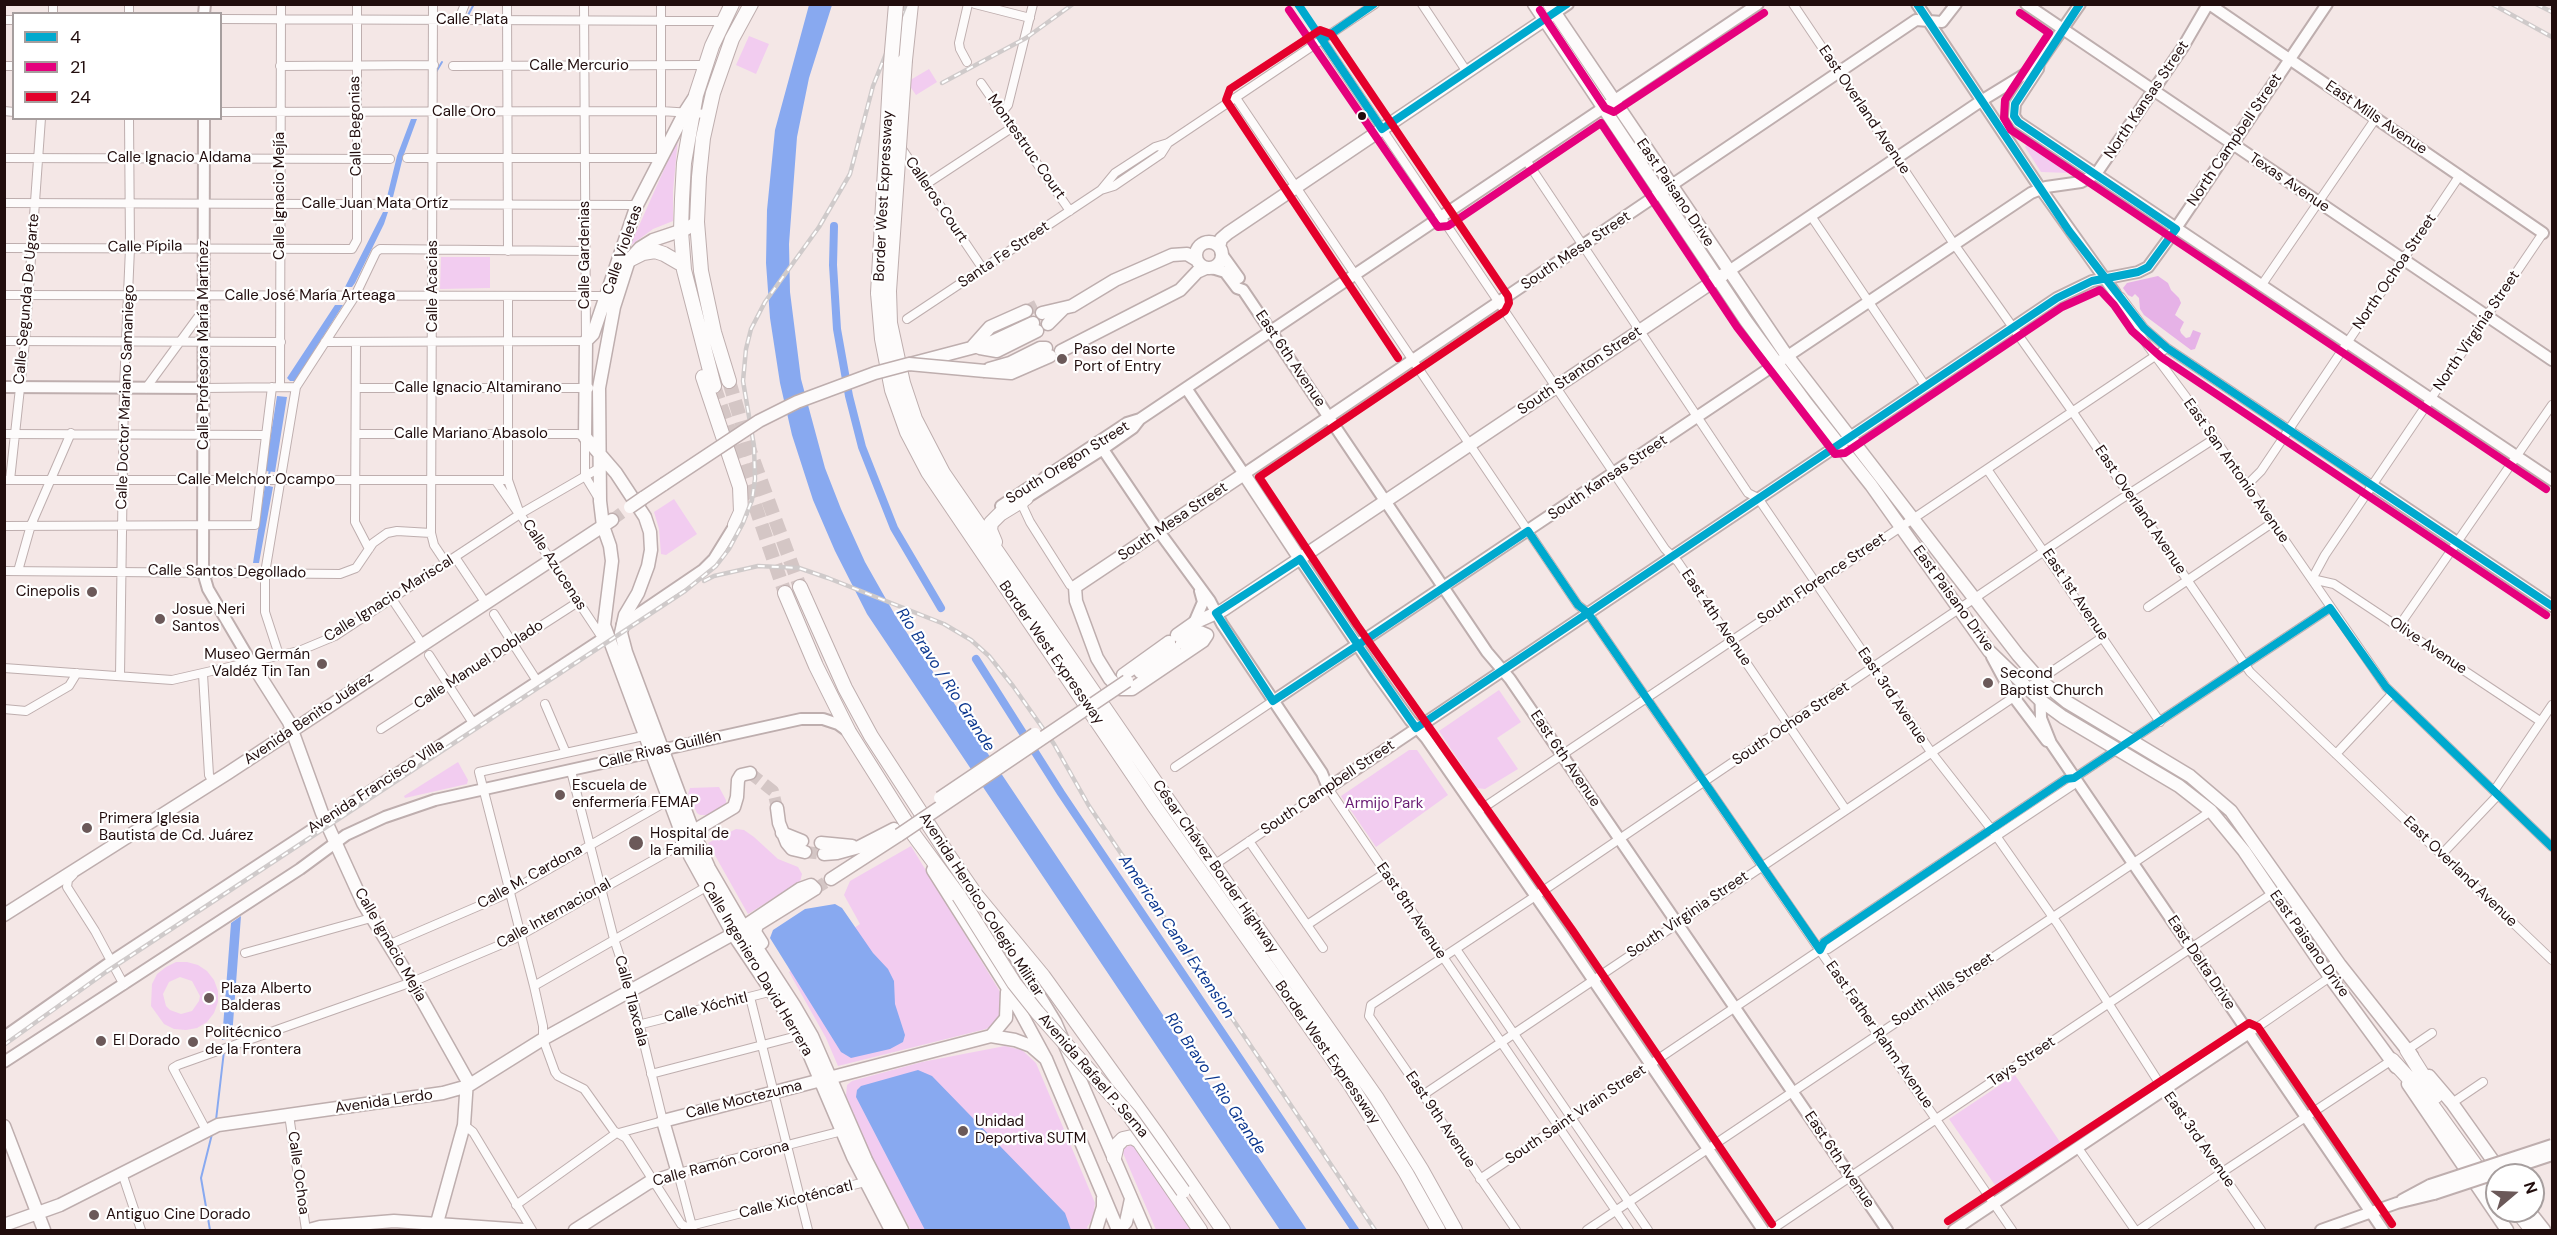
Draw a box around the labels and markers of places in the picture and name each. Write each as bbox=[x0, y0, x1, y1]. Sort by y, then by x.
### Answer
unlabelled marker bbox=[1356, 110, 1368, 122]
place label: Paso del Norte Port of Entry bbox=[1074, 341, 1175, 376]
marker: Paso del Norte Port of Entry bbox=[1055, 352, 1069, 366]
place label: Cinepolis bbox=[16, 583, 80, 601]
marker: Cinepolis bbox=[85, 585, 99, 599]
place label: Josue Neri Santos bbox=[172, 601, 245, 636]
marker: Josue Neri Santos bbox=[153, 612, 167, 626]
place label: Museo Germán Valdéz Tin Tan bbox=[204, 646, 310, 681]
marker: Museo Germán Valdéz Tin Tan bbox=[315, 657, 329, 671]
place label: Second Baptist Church bbox=[2000, 665, 2103, 700]
marker: Second Baptist Church bbox=[1981, 676, 1995, 690]
place label: Escuela de enfermería FEMAP bbox=[572, 777, 699, 812]
marker: Escuela de enfermería FEMAP bbox=[553, 788, 567, 802]
place label: Primera Iglesia Bautista de Cd. Juárez bbox=[99, 810, 253, 845]
marker: Primera Iglesia Bautista de Cd. Juárez bbox=[80, 821, 94, 835]
place label: Hospital de la Familia bbox=[650, 825, 729, 860]
marker: Hospital de la Familia bbox=[627, 834, 645, 852]
place label: Plaza Alberto Balderas bbox=[221, 980, 312, 1015]
marker: Plaza Alberto Balderas bbox=[202, 991, 216, 1005]
place label: Politécnico de la Frontera bbox=[205, 1024, 301, 1059]
place label: El Dorado bbox=[113, 1032, 180, 1050]
marker: El Dorado bbox=[94, 1034, 108, 1048]
marker: Politécnico de la Frontera bbox=[186, 1035, 200, 1049]
place label: Unidad Deportiva SUTM bbox=[975, 1113, 1086, 1148]
marker: Unidad Deportiva SUTM bbox=[956, 1124, 970, 1138]
place label: Antiguo Cine Dorado bbox=[106, 1206, 251, 1224]
marker: Antiguo Cine Dorado bbox=[87, 1208, 101, 1222]

